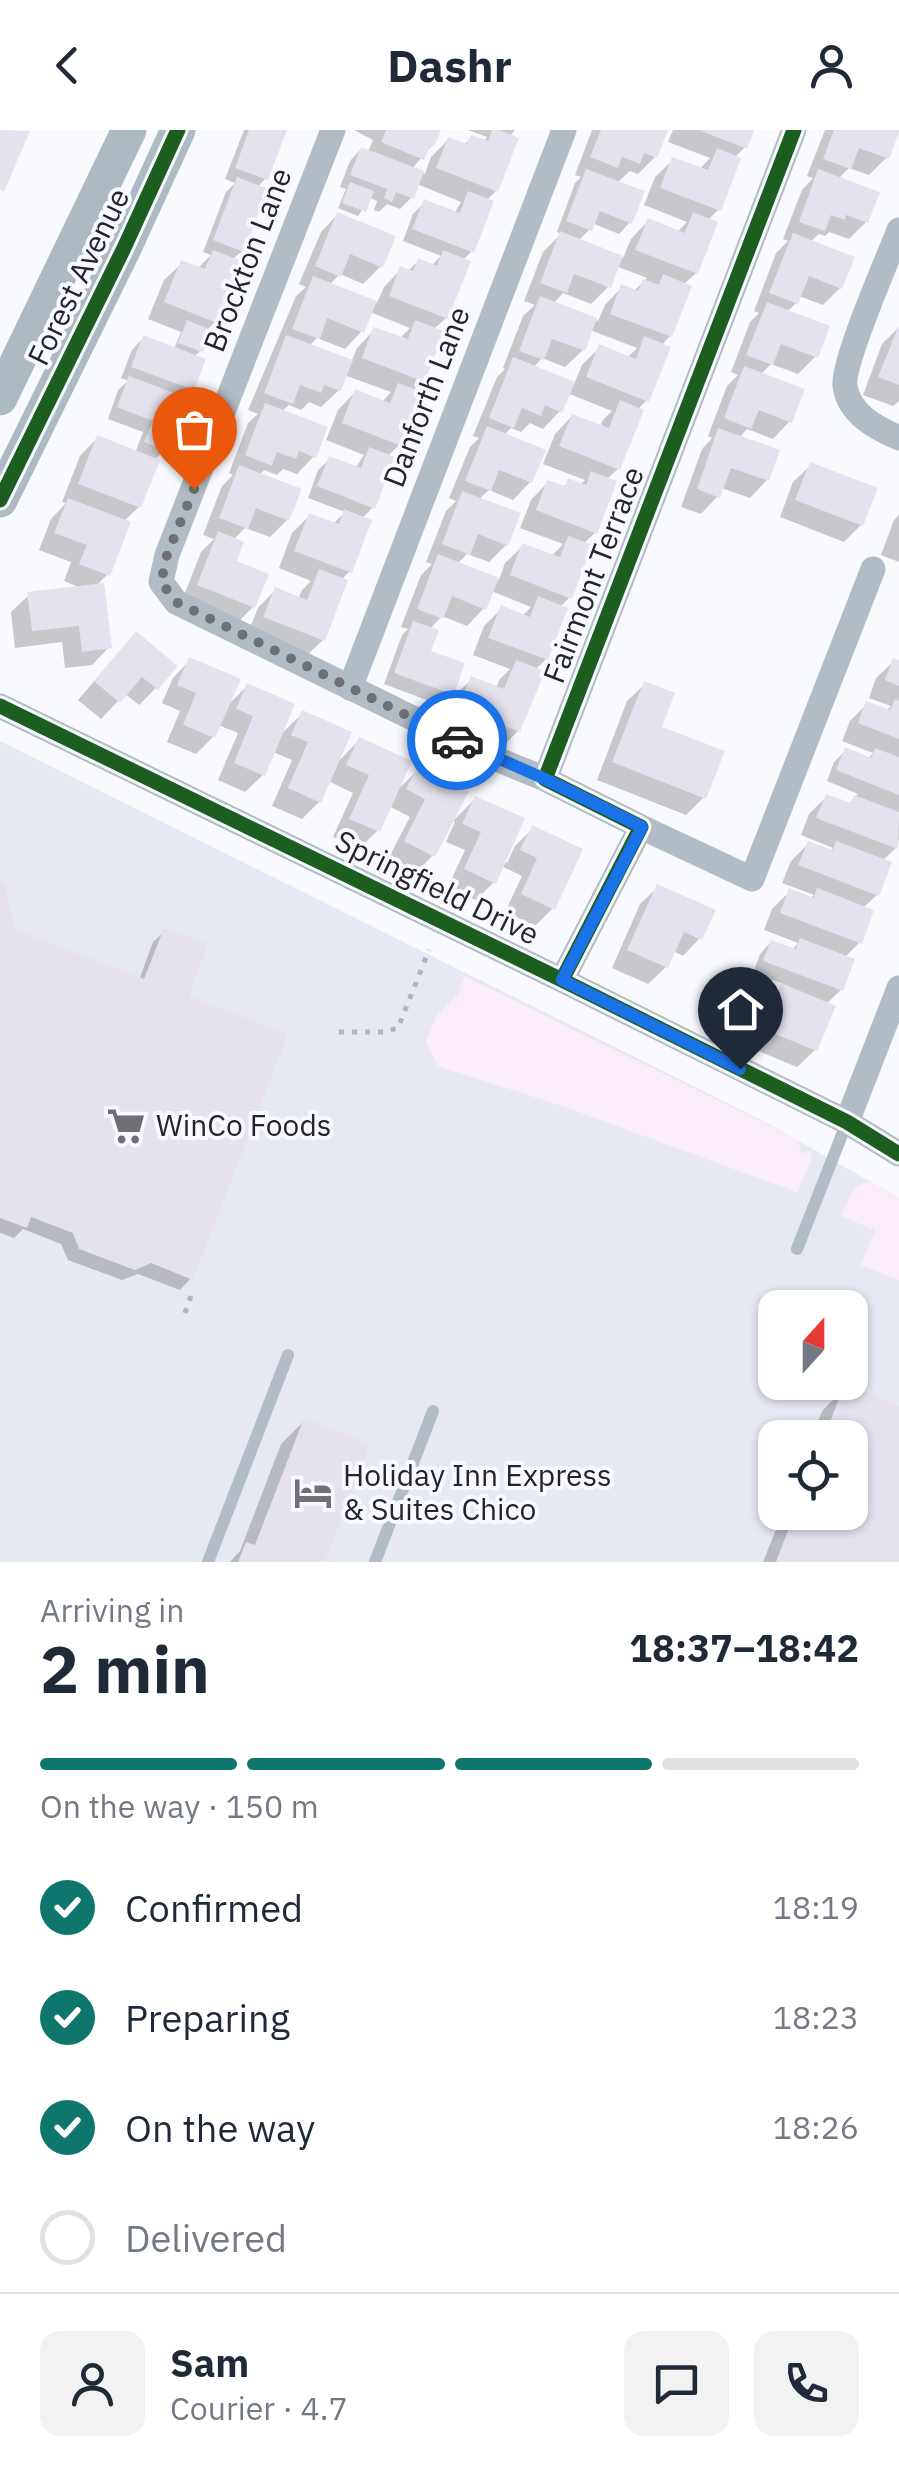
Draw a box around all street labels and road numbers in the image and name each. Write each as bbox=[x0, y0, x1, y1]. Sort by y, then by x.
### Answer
street label: Brockton Lane bbox=[194, 162, 300, 357]
street label: Forest Avenue bbox=[18, 181, 137, 371]
street label: Danforth Lane bbox=[373, 301, 478, 492]
street label: Fairmont Terrace bbox=[533, 461, 652, 688]
street label: Springfield Drive bbox=[329, 820, 546, 953]

